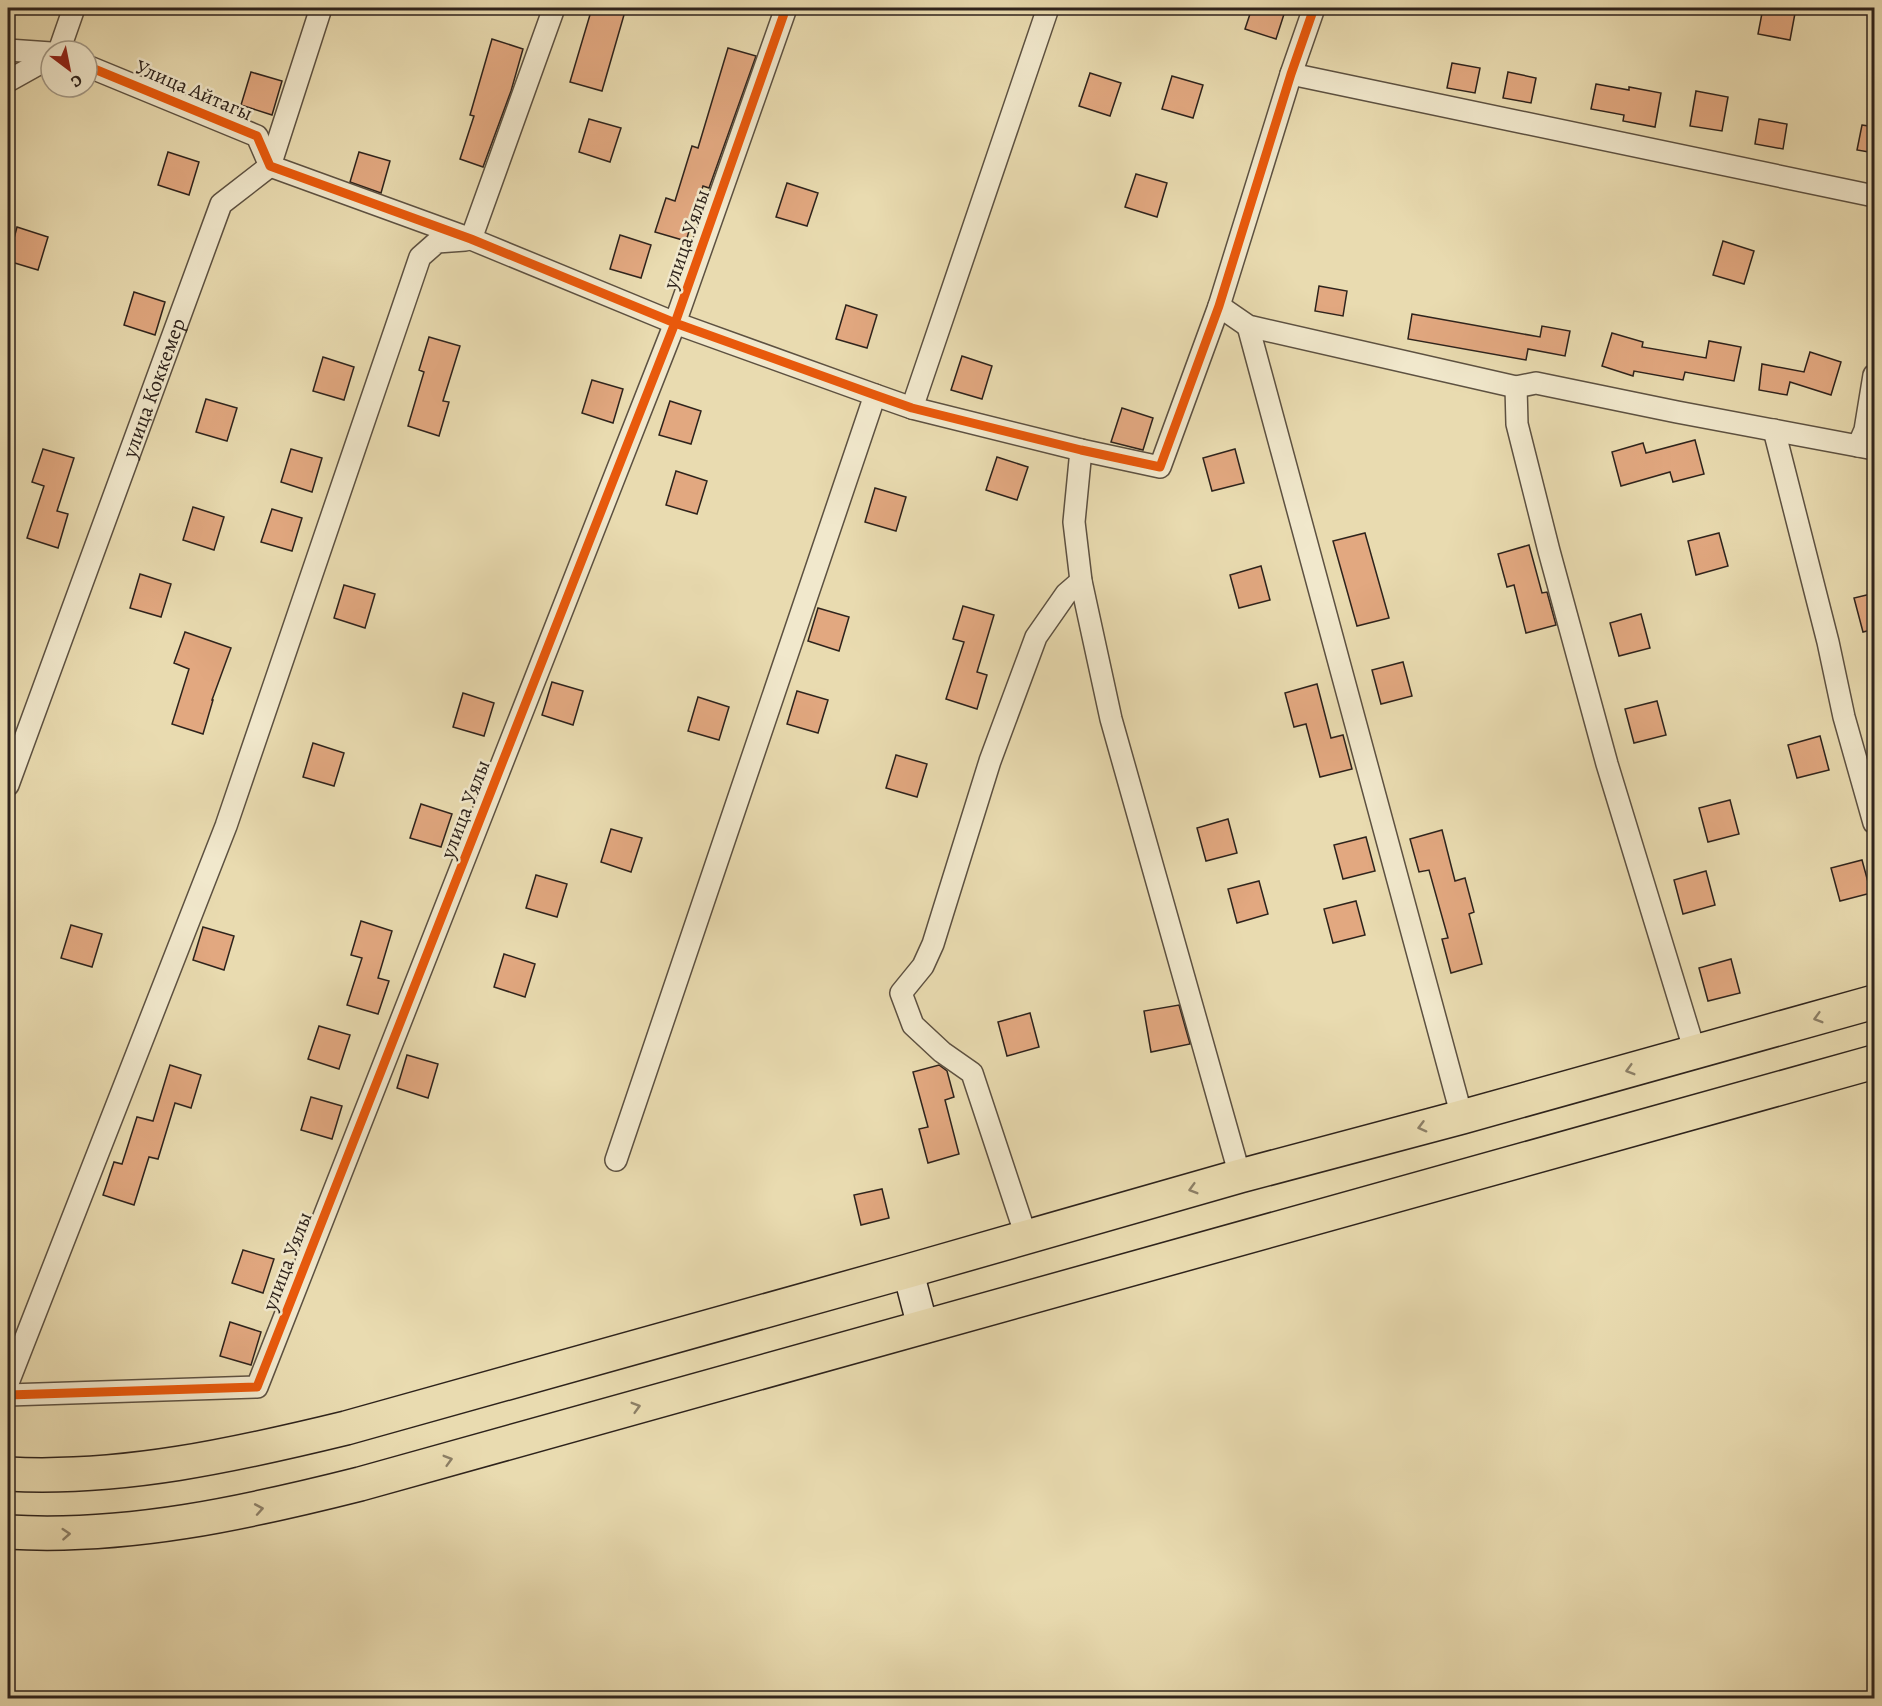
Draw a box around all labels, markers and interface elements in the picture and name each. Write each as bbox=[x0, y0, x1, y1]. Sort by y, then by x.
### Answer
north arrow bbox=[39, 39, 99, 99]
street label: Улица Айтагы bbox=[131, 53, 257, 127]
text: С bbox=[66, 69, 86, 93]
street label: улица Уялы bbox=[656, 185, 716, 294]
street label: улица Коккемер bbox=[115, 314, 192, 463]
street label: улица Уялы bbox=[433, 756, 497, 863]
one-way arrow bbox=[1813, 1010, 1823, 1023]
one-way arrow bbox=[1625, 1063, 1636, 1075]
one-way arrow bbox=[1417, 1120, 1427, 1133]
one-way arrow bbox=[1188, 1182, 1199, 1194]
street label: улица Уялы bbox=[255, 1208, 319, 1315]
one-way arrow bbox=[631, 1402, 641, 1415]
one-way arrow bbox=[442, 1455, 453, 1467]
one-way arrow bbox=[254, 1503, 264, 1515]
one-way arrow bbox=[61, 1527, 70, 1540]

